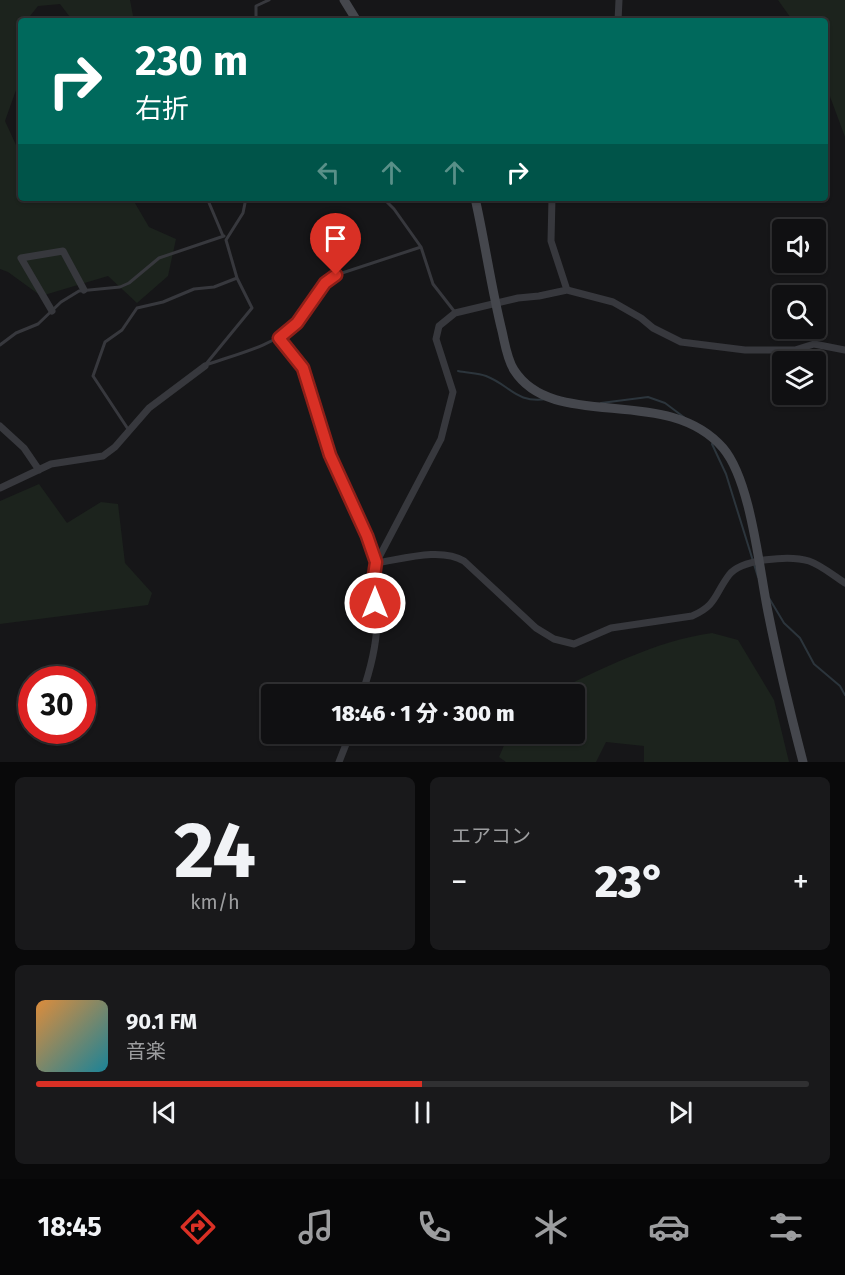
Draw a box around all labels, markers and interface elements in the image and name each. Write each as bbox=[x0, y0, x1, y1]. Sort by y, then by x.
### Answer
text: 230 m bbox=[135, 36, 248, 86]
icon: right bbox=[36, 42, 114, 120]
text: 右折 bbox=[135, 93, 189, 125]
icon: left bbox=[312, 156, 345, 189]
icon: ahead bbox=[375, 156, 408, 189]
icon: ahead bbox=[438, 156, 471, 189]
icon: right bbox=[501, 156, 534, 189]
pin bbox=[310, 213, 361, 275]
map controls bbox=[772, 219, 826, 405]
button: sound bbox=[772, 219, 826, 273]
icon: arrive bbox=[319, 222, 352, 255]
button: search bbox=[772, 285, 826, 339]
button: layers bbox=[772, 351, 826, 405]
position arrow bbox=[343, 571, 407, 635]
speed limit sign: 30 bbox=[18, 666, 96, 744]
text: 18:46 · 1 分 · 300 m bbox=[331, 700, 515, 727]
text: 24 bbox=[174, 804, 256, 898]
text: エアコン bbox=[451, 824, 531, 848]
text: 23° bbox=[595, 855, 665, 909]
text: − bbox=[451, 862, 468, 902]
text: + bbox=[793, 862, 809, 902]
text: km/h bbox=[190, 890, 240, 914]
text: 90.1 FM bbox=[126, 1008, 197, 1035]
text: 音楽 bbox=[126, 1039, 166, 1063]
icon: previous bbox=[148, 1096, 181, 1129]
icon: pause bbox=[406, 1096, 439, 1129]
icon: next bbox=[664, 1096, 697, 1129]
icon: directions bbox=[177, 1206, 219, 1248]
icon: music bbox=[295, 1206, 337, 1248]
icon: phone bbox=[413, 1206, 455, 1248]
icon: climate bbox=[530, 1206, 572, 1248]
icon: car bbox=[648, 1206, 690, 1248]
icon: filters bbox=[765, 1206, 807, 1248]
text: 18:45 bbox=[38, 1211, 102, 1243]

